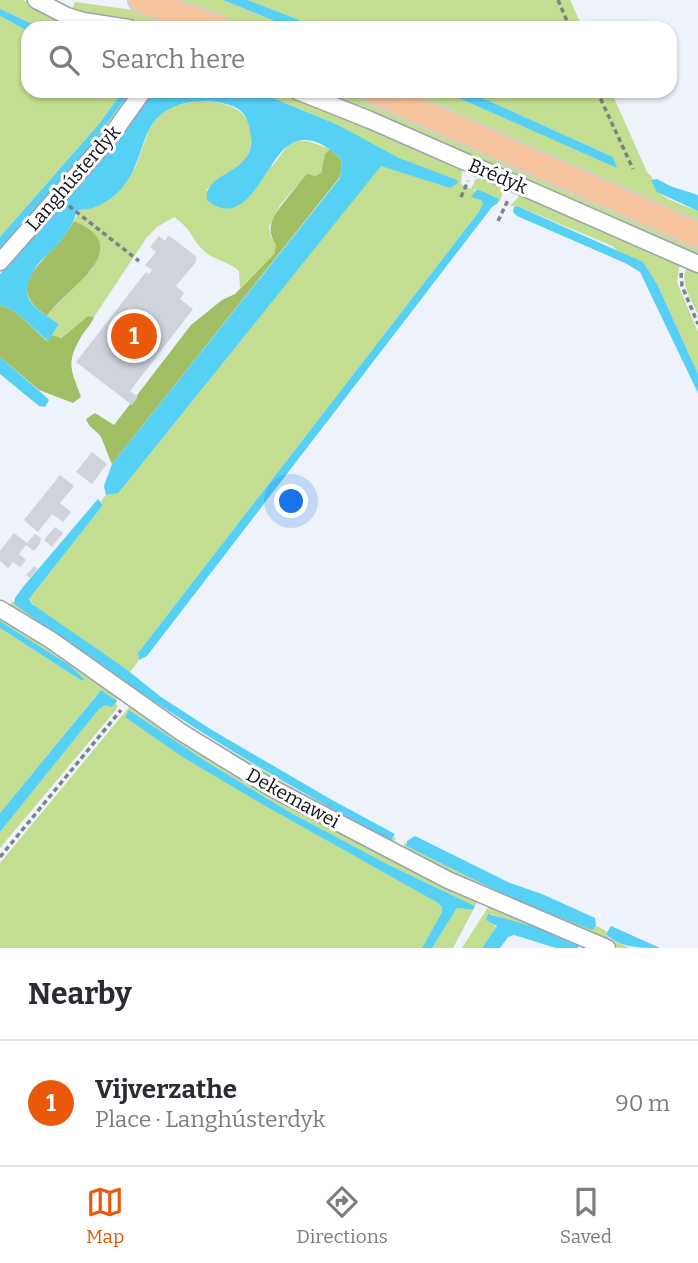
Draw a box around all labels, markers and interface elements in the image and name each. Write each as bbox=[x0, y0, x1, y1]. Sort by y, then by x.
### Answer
search box bbox=[21, 21, 677, 98]
icon: search bbox=[45, 41, 83, 79]
text: Search here bbox=[101, 44, 245, 75]
street label: Langhústerdyk bbox=[21, 120, 125, 235]
street label: Brédyk bbox=[465, 153, 531, 199]
pin: 1 bbox=[111, 310, 157, 362]
your location bbox=[274, 484, 308, 518]
street label: Dekemawei bbox=[242, 763, 344, 833]
text: Nearby bbox=[28, 976, 132, 1012]
text: Vijverzathe bbox=[95, 1074, 237, 1105]
text: 1 bbox=[46, 1089, 56, 1117]
text: 90 m bbox=[615, 1089, 670, 1117]
text: Place · Langhústerdyk bbox=[95, 1105, 325, 1133]
tab: Map bbox=[86, 1183, 124, 1248]
tab: Directions bbox=[296, 1183, 388, 1248]
tab: Saved bbox=[560, 1183, 612, 1248]

